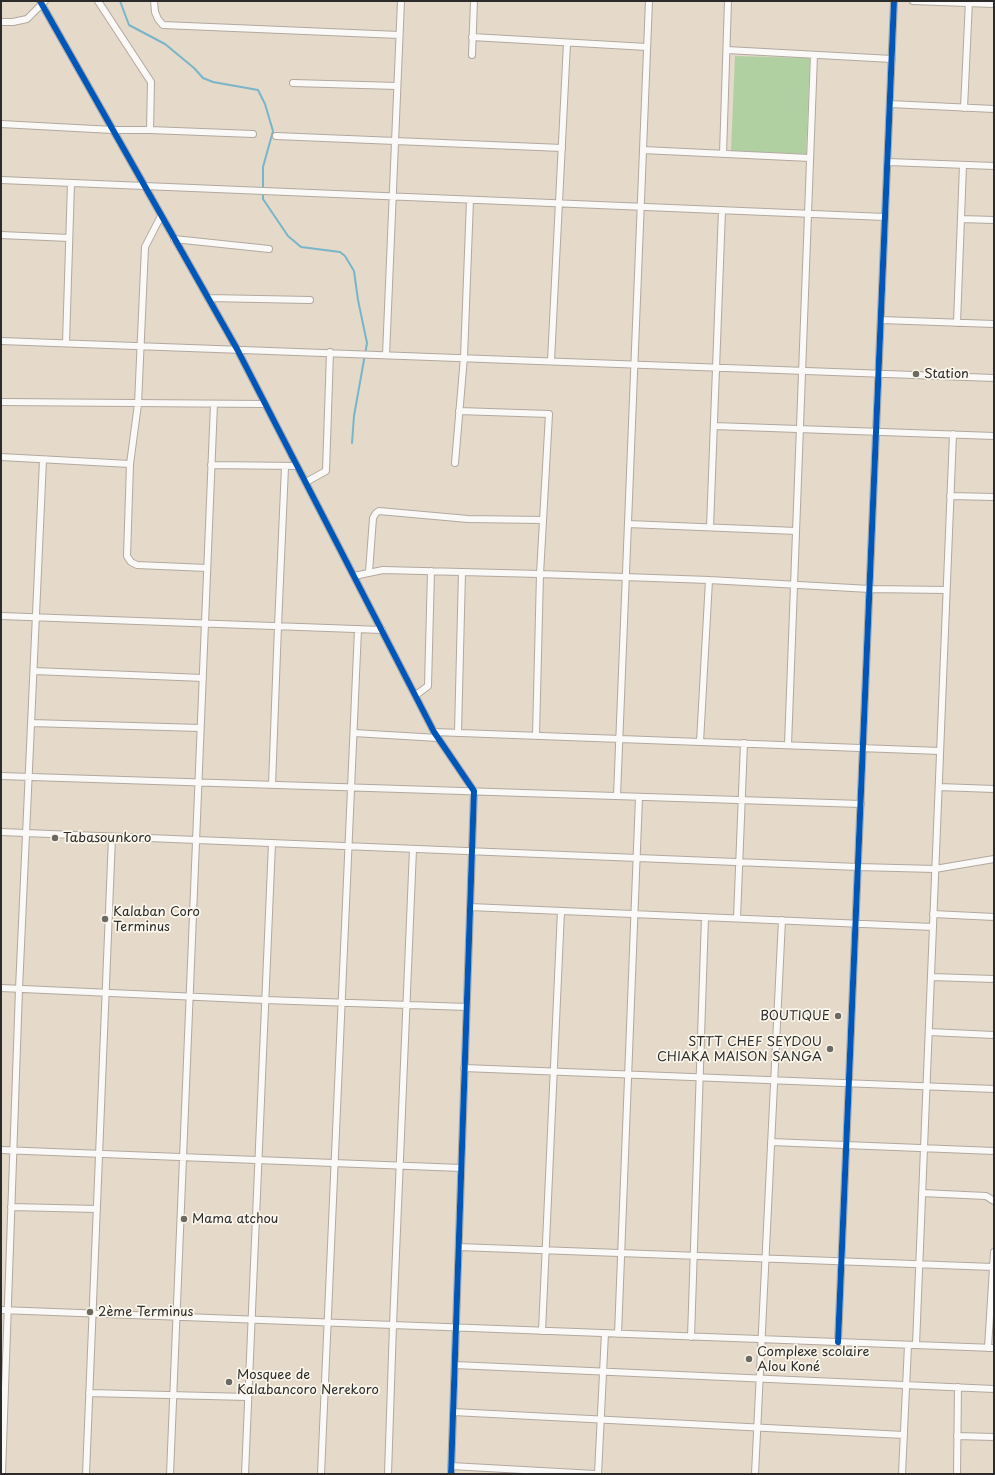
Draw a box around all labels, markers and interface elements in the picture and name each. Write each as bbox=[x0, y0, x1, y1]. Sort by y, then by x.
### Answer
place label: Station bbox=[924, 366, 969, 382]
marker: Station bbox=[911, 369, 921, 379]
place label: Tabasounkoro bbox=[63, 830, 151, 846]
marker: Tabasounkoro bbox=[50, 833, 60, 843]
place label: Kalaban Coro Terminus bbox=[113, 904, 200, 935]
marker: Kalaban Coro Terminus bbox=[100, 914, 110, 924]
place label: BOUTIQUE bbox=[760, 1008, 830, 1024]
marker: BOUTIQUE bbox=[833, 1011, 843, 1021]
place label: STTT CHEF SEYDOU CHIAKA MAISON SANGA bbox=[657, 1034, 822, 1065]
marker: STTT CHEF SEYDOU CHIAKA MAISON SANGA bbox=[825, 1044, 835, 1054]
place label: Mama atchou bbox=[192, 1211, 278, 1227]
marker: Mama atchou bbox=[179, 1214, 189, 1224]
place label: 2ème Terminus bbox=[98, 1304, 193, 1320]
marker: 2ème Terminus bbox=[85, 1307, 95, 1317]
place label: Complexe scolaire Alou Koné bbox=[757, 1344, 869, 1375]
marker: Complexe scolaire Alou Koné bbox=[744, 1354, 754, 1364]
place label: Mosquee de Kalabancoro Nerekoro bbox=[237, 1367, 379, 1398]
marker: Mosquee de Kalabancoro Nerekoro bbox=[224, 1377, 234, 1387]

